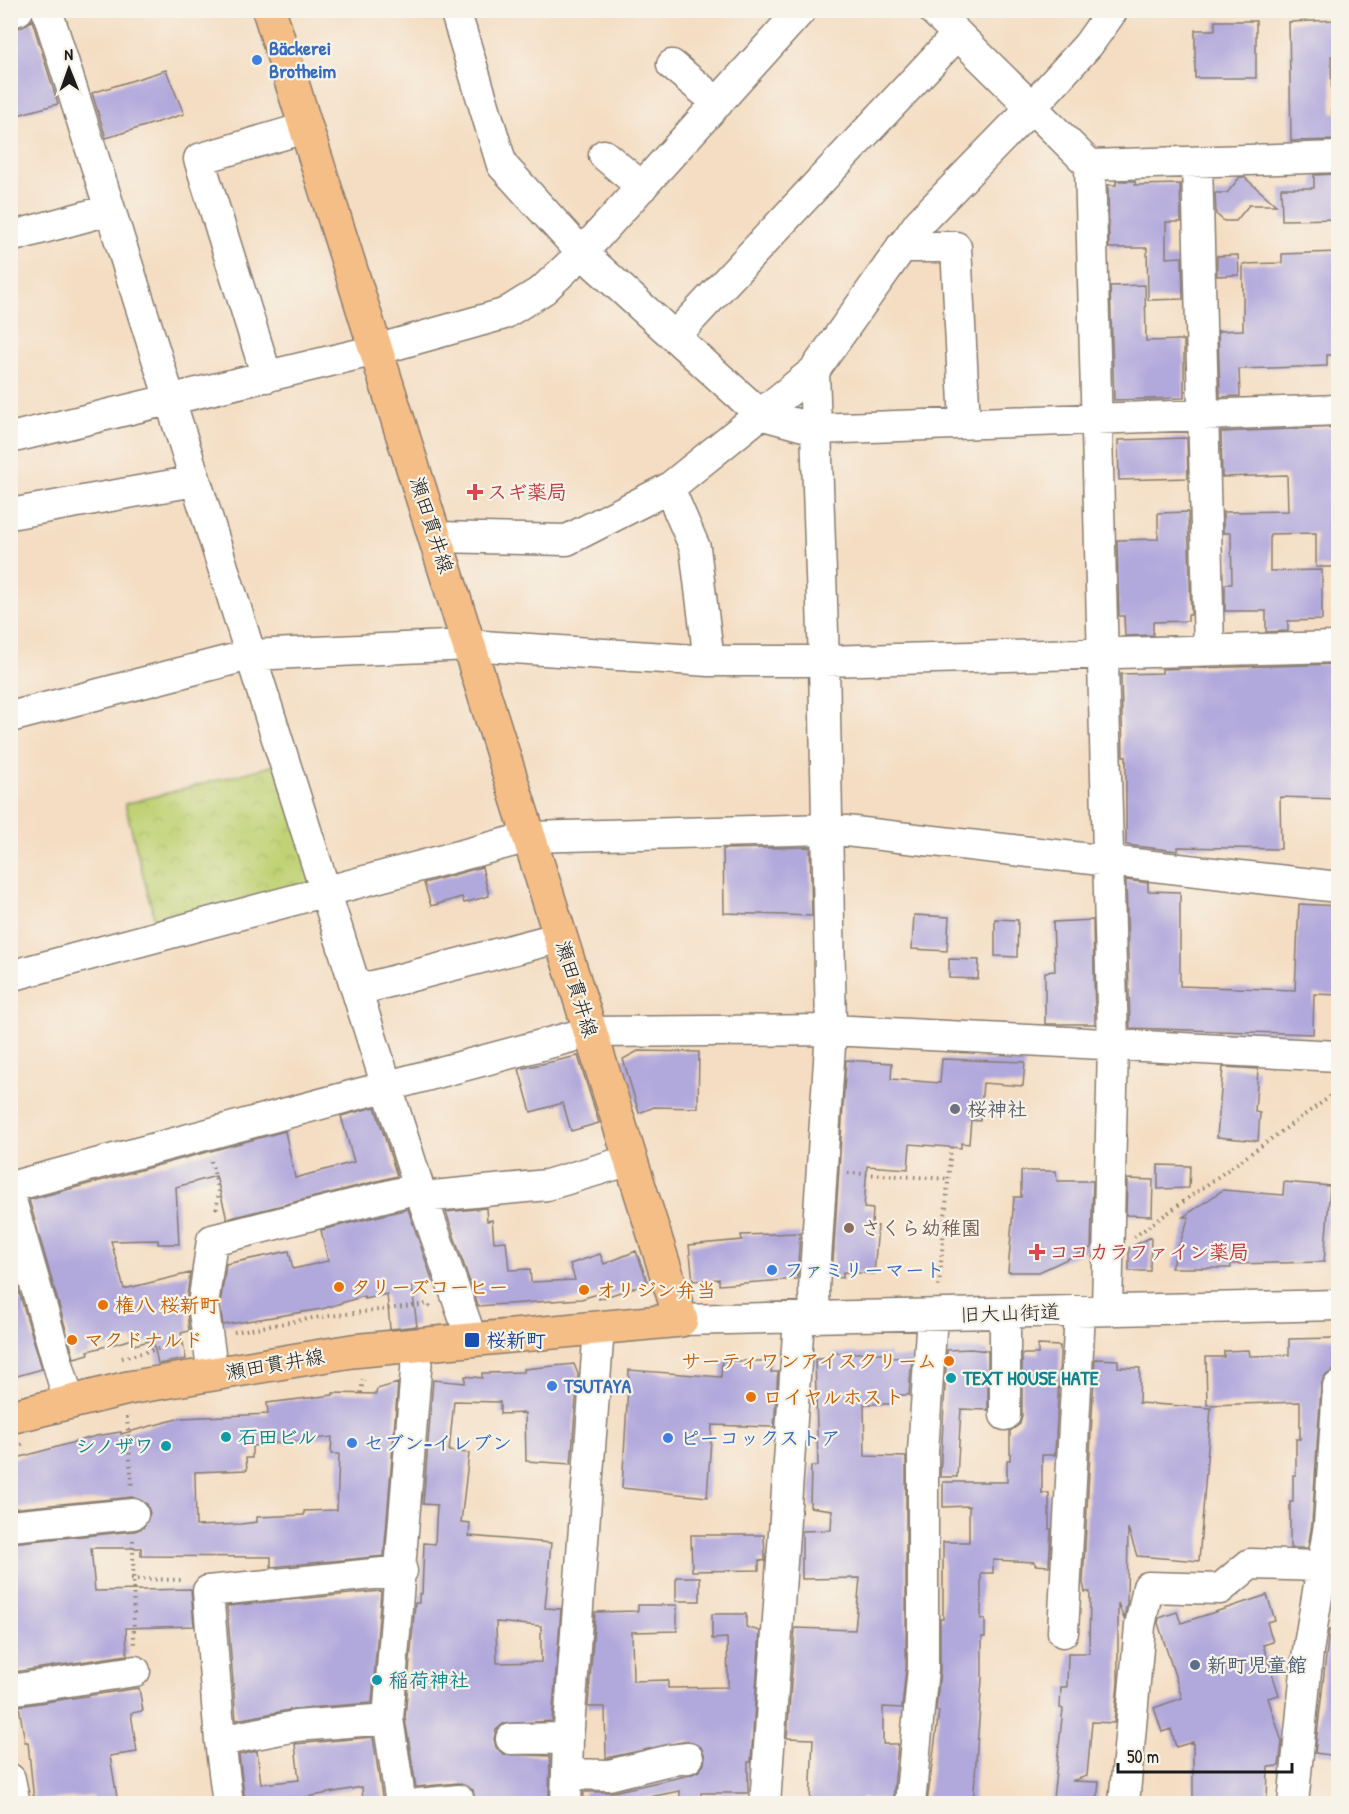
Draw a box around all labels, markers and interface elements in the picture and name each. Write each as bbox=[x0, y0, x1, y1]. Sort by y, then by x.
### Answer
place label: Bäckerei Brotheim bbox=[269, 34, 337, 84]
north arrow bbox=[39, 39, 99, 99]
text: N bbox=[64, 43, 74, 65]
marker: Bäckerei Brotheim bbox=[250, 53, 264, 67]
street label: 瀬田貫井線 bbox=[404, 473, 461, 577]
place label: スギ薬局 bbox=[487, 478, 567, 505]
marker: スギ薬局 bbox=[468, 485, 482, 499]
street label: 瀬田貫井線 bbox=[550, 937, 605, 1041]
place label: 桜神社 bbox=[967, 1095, 1027, 1122]
marker: 桜神社 bbox=[948, 1102, 962, 1116]
place label: さくら幼稚園 bbox=[861, 1214, 981, 1241]
marker: さくら幼稚園 bbox=[842, 1221, 856, 1235]
place label: ココカラファイン薬局 bbox=[1049, 1238, 1249, 1265]
marker: ココカラファイン薬局 bbox=[1030, 1245, 1044, 1259]
place label: ファミリーマート bbox=[784, 1256, 945, 1283]
marker: ファミリーマート bbox=[765, 1263, 779, 1277]
place label: タリーズコーヒー bbox=[351, 1273, 509, 1300]
place label: オリジン弁当 bbox=[596, 1276, 716, 1303]
marker: タリーズコーヒー bbox=[332, 1280, 346, 1294]
marker: オリジン弁当 bbox=[577, 1283, 591, 1297]
place label: 権八 桜新町 bbox=[115, 1291, 220, 1318]
street label: 旧大山街道 bbox=[960, 1297, 1060, 1328]
marker: 権八 桜新町 bbox=[96, 1298, 110, 1312]
place label: マクドナルド bbox=[84, 1326, 203, 1353]
place label: 桜新町 bbox=[486, 1326, 546, 1353]
marker: 桜新町 bbox=[463, 1331, 481, 1349]
marker: マクドナルド bbox=[65, 1333, 79, 1347]
street label: 瀬田貫井線 bbox=[223, 1342, 326, 1385]
place label: サーティワンアイスクリーム bbox=[681, 1347, 937, 1374]
marker: サーティワンアイスクリーム bbox=[942, 1354, 956, 1368]
place label: TEXT HOUSE HATE bbox=[962, 1364, 1099, 1391]
marker: TEXT HOUSE HATE bbox=[944, 1371, 958, 1385]
place label: TSUTAYA bbox=[563, 1372, 631, 1399]
marker: TSUTAYA bbox=[545, 1379, 559, 1393]
place label: ロイヤルホスト bbox=[763, 1383, 904, 1410]
marker: ロイヤルホスト bbox=[744, 1390, 758, 1404]
place label: 石田ビル bbox=[238, 1423, 318, 1450]
place label: ピーコックストア bbox=[680, 1424, 841, 1451]
place label: セブン-イレブン bbox=[364, 1429, 512, 1456]
marker: 石田ビル bbox=[219, 1430, 233, 1444]
marker: ピーコックストア bbox=[661, 1431, 675, 1445]
place label: シノザワ bbox=[76, 1432, 154, 1459]
marker: セブン-イレブン bbox=[345, 1436, 359, 1450]
marker: シノザワ bbox=[159, 1439, 173, 1453]
place label: 新町児童館 bbox=[1207, 1651, 1307, 1678]
marker: 新町児童館 bbox=[1188, 1658, 1202, 1672]
place label: 稲荷神社 bbox=[389, 1666, 469, 1693]
marker: 稲荷神社 bbox=[370, 1673, 384, 1687]
scale bar bbox=[1118, 1736, 1292, 1774]
text: 50 m bbox=[1127, 1744, 1159, 1769]

